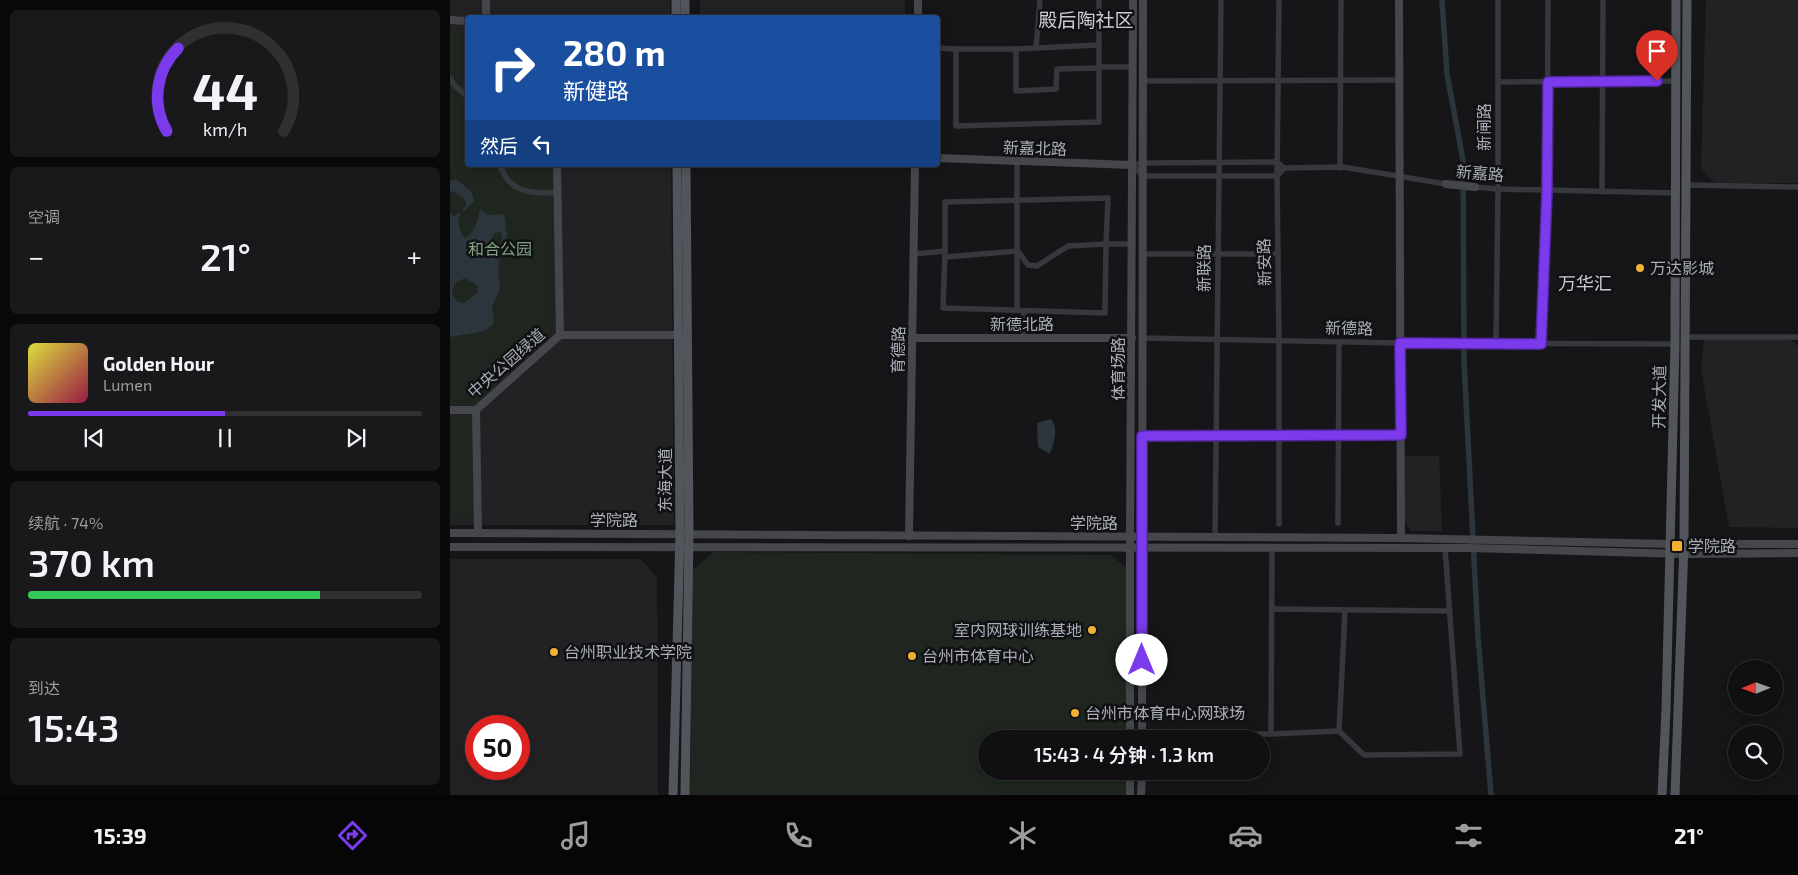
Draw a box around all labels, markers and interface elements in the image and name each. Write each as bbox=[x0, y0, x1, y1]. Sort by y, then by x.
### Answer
district label: 殿后陶社区 bbox=[1038, 8, 1134, 31]
pin bbox=[1636, 30, 1678, 81]
text: 280 m bbox=[563, 31, 666, 73]
icon: right bbox=[480, 35, 545, 100]
icon: arrive bbox=[1643, 37, 1671, 65]
text: 44 bbox=[192, 58, 258, 120]
text: 新健路 bbox=[563, 77, 629, 103]
street label: 新闸路 bbox=[1474, 103, 1493, 151]
text: km/h bbox=[203, 118, 247, 140]
icon: left bbox=[528, 130, 556, 158]
text: 然后 bbox=[480, 134, 518, 157]
street label: 新嘉北路 bbox=[1003, 137, 1067, 158]
street label: 新嘉路 bbox=[1455, 161, 1505, 184]
text: 空调 bbox=[28, 207, 60, 226]
text: 21° bbox=[200, 233, 251, 279]
street label: 新安路 bbox=[1254, 238, 1273, 286]
text: − bbox=[28, 239, 44, 273]
text: + bbox=[407, 239, 422, 273]
park label: 和合公园 bbox=[468, 239, 532, 258]
street label: 新联路 bbox=[1194, 244, 1213, 292]
place label: 万达影城 bbox=[1650, 258, 1714, 277]
marker: 万达影城 bbox=[1634, 262, 1646, 274]
district label: 万华汇 bbox=[1558, 272, 1612, 294]
street label: 新德北路 bbox=[990, 314, 1054, 333]
street label: 新德路 bbox=[1325, 318, 1373, 337]
street label: 中央公园绿道 bbox=[463, 324, 548, 401]
street label: 育德路 bbox=[888, 326, 907, 374]
street label: 体育场路 bbox=[1108, 337, 1127, 401]
text: Golden Hour bbox=[103, 352, 214, 375]
street label: 开发大道 bbox=[1648, 365, 1669, 429]
text: Lumen bbox=[103, 375, 152, 394]
icon: previous bbox=[80, 424, 108, 452]
icon: pause bbox=[211, 424, 239, 452]
icon: next bbox=[342, 424, 370, 452]
street label: 东海大道 bbox=[655, 448, 674, 512]
street label: 学院路 bbox=[590, 510, 638, 529]
text: 续航 · 74% bbox=[28, 513, 103, 532]
street label: 学院路 bbox=[1070, 513, 1118, 532]
place label: 学院路 bbox=[1688, 536, 1736, 555]
text: 370 km bbox=[28, 539, 155, 585]
marker: 学院路 bbox=[1670, 539, 1684, 553]
place label: 室内网球训练基地 bbox=[954, 620, 1082, 639]
marker: 室内网球训练基地 bbox=[1086, 624, 1098, 636]
position arrow bbox=[1115, 633, 1167, 685]
place label: 台州职业技术学院 bbox=[564, 642, 692, 661]
marker: 台州职业技术学院 bbox=[548, 646, 560, 658]
place label: 台州市体育中心 bbox=[922, 646, 1034, 665]
marker: 台州市体育中心 bbox=[906, 650, 918, 662]
north arrow bbox=[1728, 660, 1782, 715]
map controls bbox=[1728, 660, 1783, 780]
text: 到达 bbox=[28, 678, 60, 697]
place label: 台州市体育中心网球场 bbox=[1085, 703, 1245, 722]
text: 15:43 bbox=[28, 704, 119, 750]
marker: 台州市体育中心网球场 bbox=[1069, 707, 1081, 719]
speed limit sign: 50 bbox=[465, 715, 530, 780]
button: search bbox=[1728, 725, 1783, 780]
text: 15:43 · 4 分钟 · 1.3 km bbox=[1034, 743, 1214, 766]
icon: directions bbox=[335, 818, 370, 853]
icon: music bbox=[558, 818, 593, 853]
icon: phone bbox=[781, 818, 816, 853]
icon: climate bbox=[1005, 818, 1040, 853]
icon: car bbox=[1228, 818, 1263, 853]
icon: filters bbox=[1451, 818, 1486, 853]
text: 15:39 bbox=[94, 822, 147, 848]
text: 21° bbox=[1674, 822, 1704, 848]

